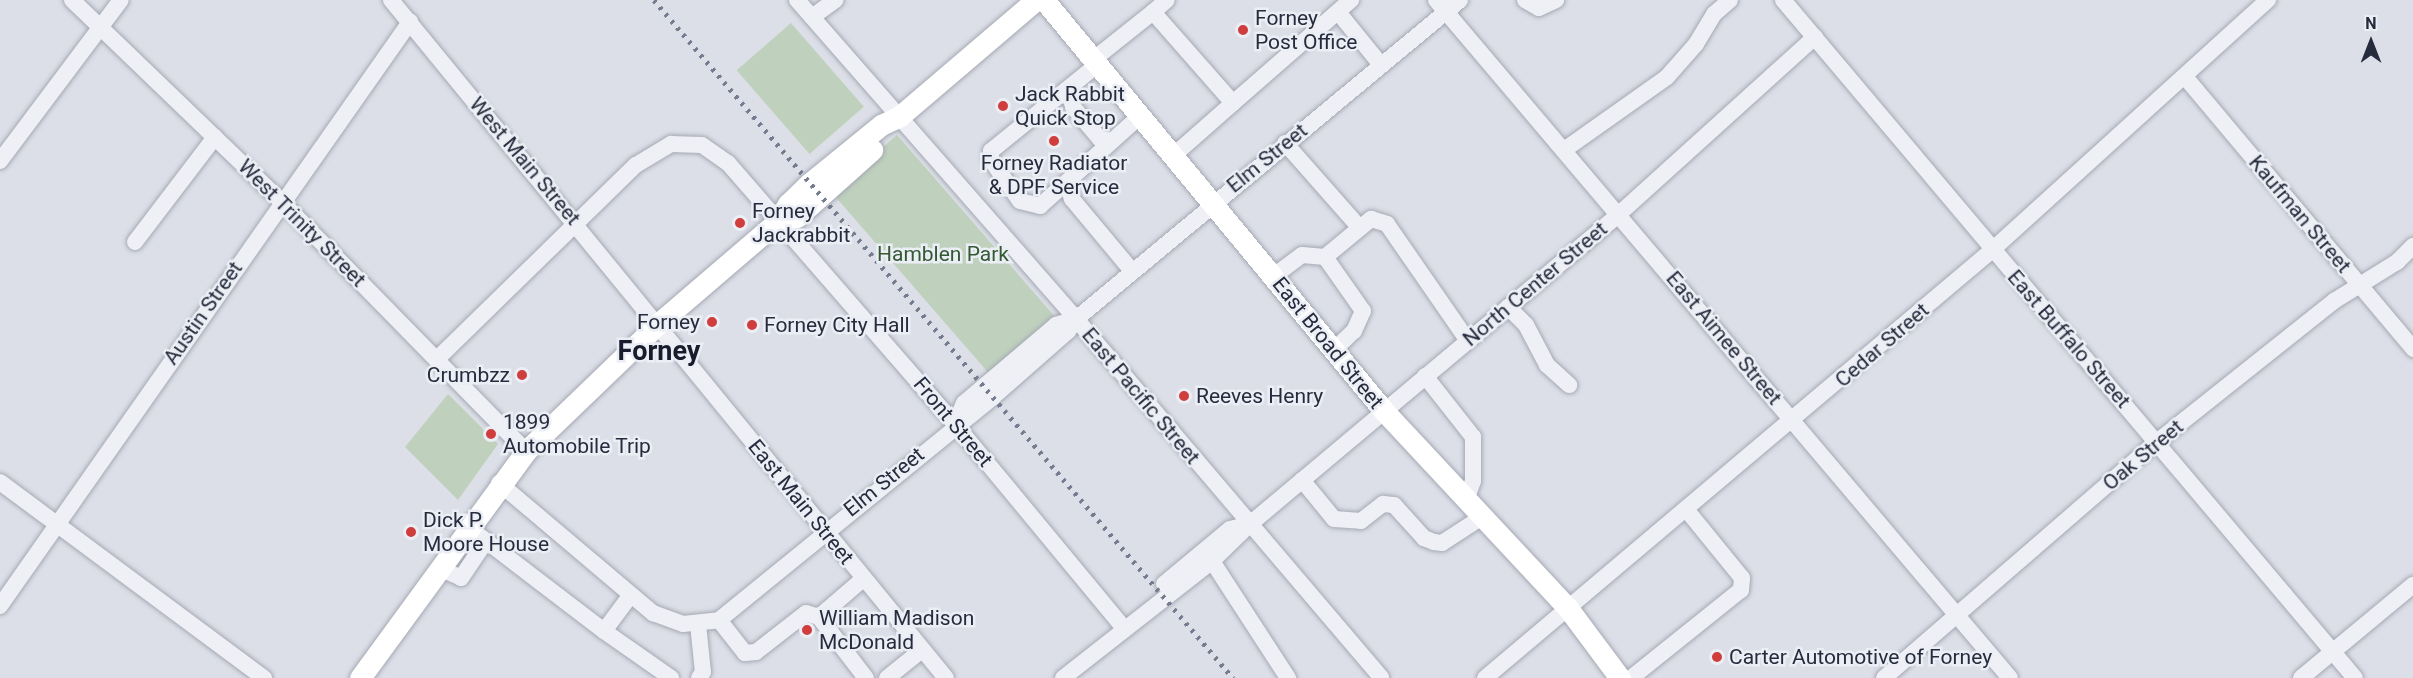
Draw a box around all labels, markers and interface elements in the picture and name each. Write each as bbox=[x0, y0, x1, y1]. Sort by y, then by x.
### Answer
place label: Forney Post Office bbox=[1255, 5, 1358, 55]
north arrow bbox=[2341, 12, 2401, 72]
text: N bbox=[2365, 14, 2377, 33]
marker: Forney Post Office bbox=[1236, 23, 1250, 37]
place label: Jack Rabbit Quick Stop bbox=[1015, 81, 1125, 131]
street label: West Main Street bbox=[464, 92, 586, 230]
marker: Jack Rabbit Quick Stop bbox=[996, 99, 1010, 113]
street label: Elm Street bbox=[1222, 118, 1312, 198]
marker: Forney Radiator & DPF Service bbox=[1047, 134, 1061, 148]
place label: Forney Radiator & DPF Service bbox=[981, 150, 1127, 200]
street label: Kaufman Street bbox=[2244, 150, 2356, 278]
street label: West Trinity Street bbox=[233, 154, 371, 292]
place label: Forney Jackrabbit bbox=[752, 198, 850, 248]
marker: Forney Jackrabbit bbox=[733, 216, 747, 230]
street label: North Center Street bbox=[1458, 216, 1612, 352]
park label: Hamblen Park bbox=[877, 241, 1009, 267]
street label: Austin Street bbox=[158, 257, 248, 369]
street label: East Buffalo Street bbox=[2002, 265, 2136, 413]
street label: East Aimee Street bbox=[1661, 266, 1787, 410]
street label: East Broad Street bbox=[1267, 272, 1389, 414]
street label: Cedar Street bbox=[1830, 298, 1934, 392]
place label: Forney bbox=[637, 309, 700, 335]
place label: Forney City Hall bbox=[764, 312, 910, 338]
marker: Forney bbox=[705, 315, 719, 329]
marker: Forney City Hall bbox=[745, 318, 759, 332]
street label: East Pacific Street bbox=[1077, 323, 1205, 469]
district label: Forney bbox=[618, 336, 700, 368]
place label: Crumbzz bbox=[427, 362, 510, 388]
marker: Crumbzz bbox=[515, 368, 529, 382]
street label: Front Street bbox=[908, 372, 998, 472]
place label: Reeves Henry bbox=[1196, 383, 1323, 409]
marker: Reeves Henry bbox=[1177, 389, 1191, 403]
place label: 1899 Automobile Trip bbox=[503, 409, 651, 459]
street label: Oak Street bbox=[2098, 414, 2188, 496]
marker: 1899 Automobile Trip bbox=[484, 427, 498, 441]
street label: East Main Street bbox=[743, 434, 859, 570]
street label: Elm Street bbox=[839, 442, 929, 522]
place label: Dick P. Moore House bbox=[423, 507, 549, 557]
marker: Dick P. Moore House bbox=[404, 525, 418, 539]
place label: William Madison McDonald bbox=[819, 605, 974, 655]
marker: William Madison McDonald bbox=[800, 623, 814, 637]
place label: Carter Automotive of Forney bbox=[1729, 644, 1992, 670]
marker: Carter Automotive of Forney bbox=[1710, 650, 1724, 664]

